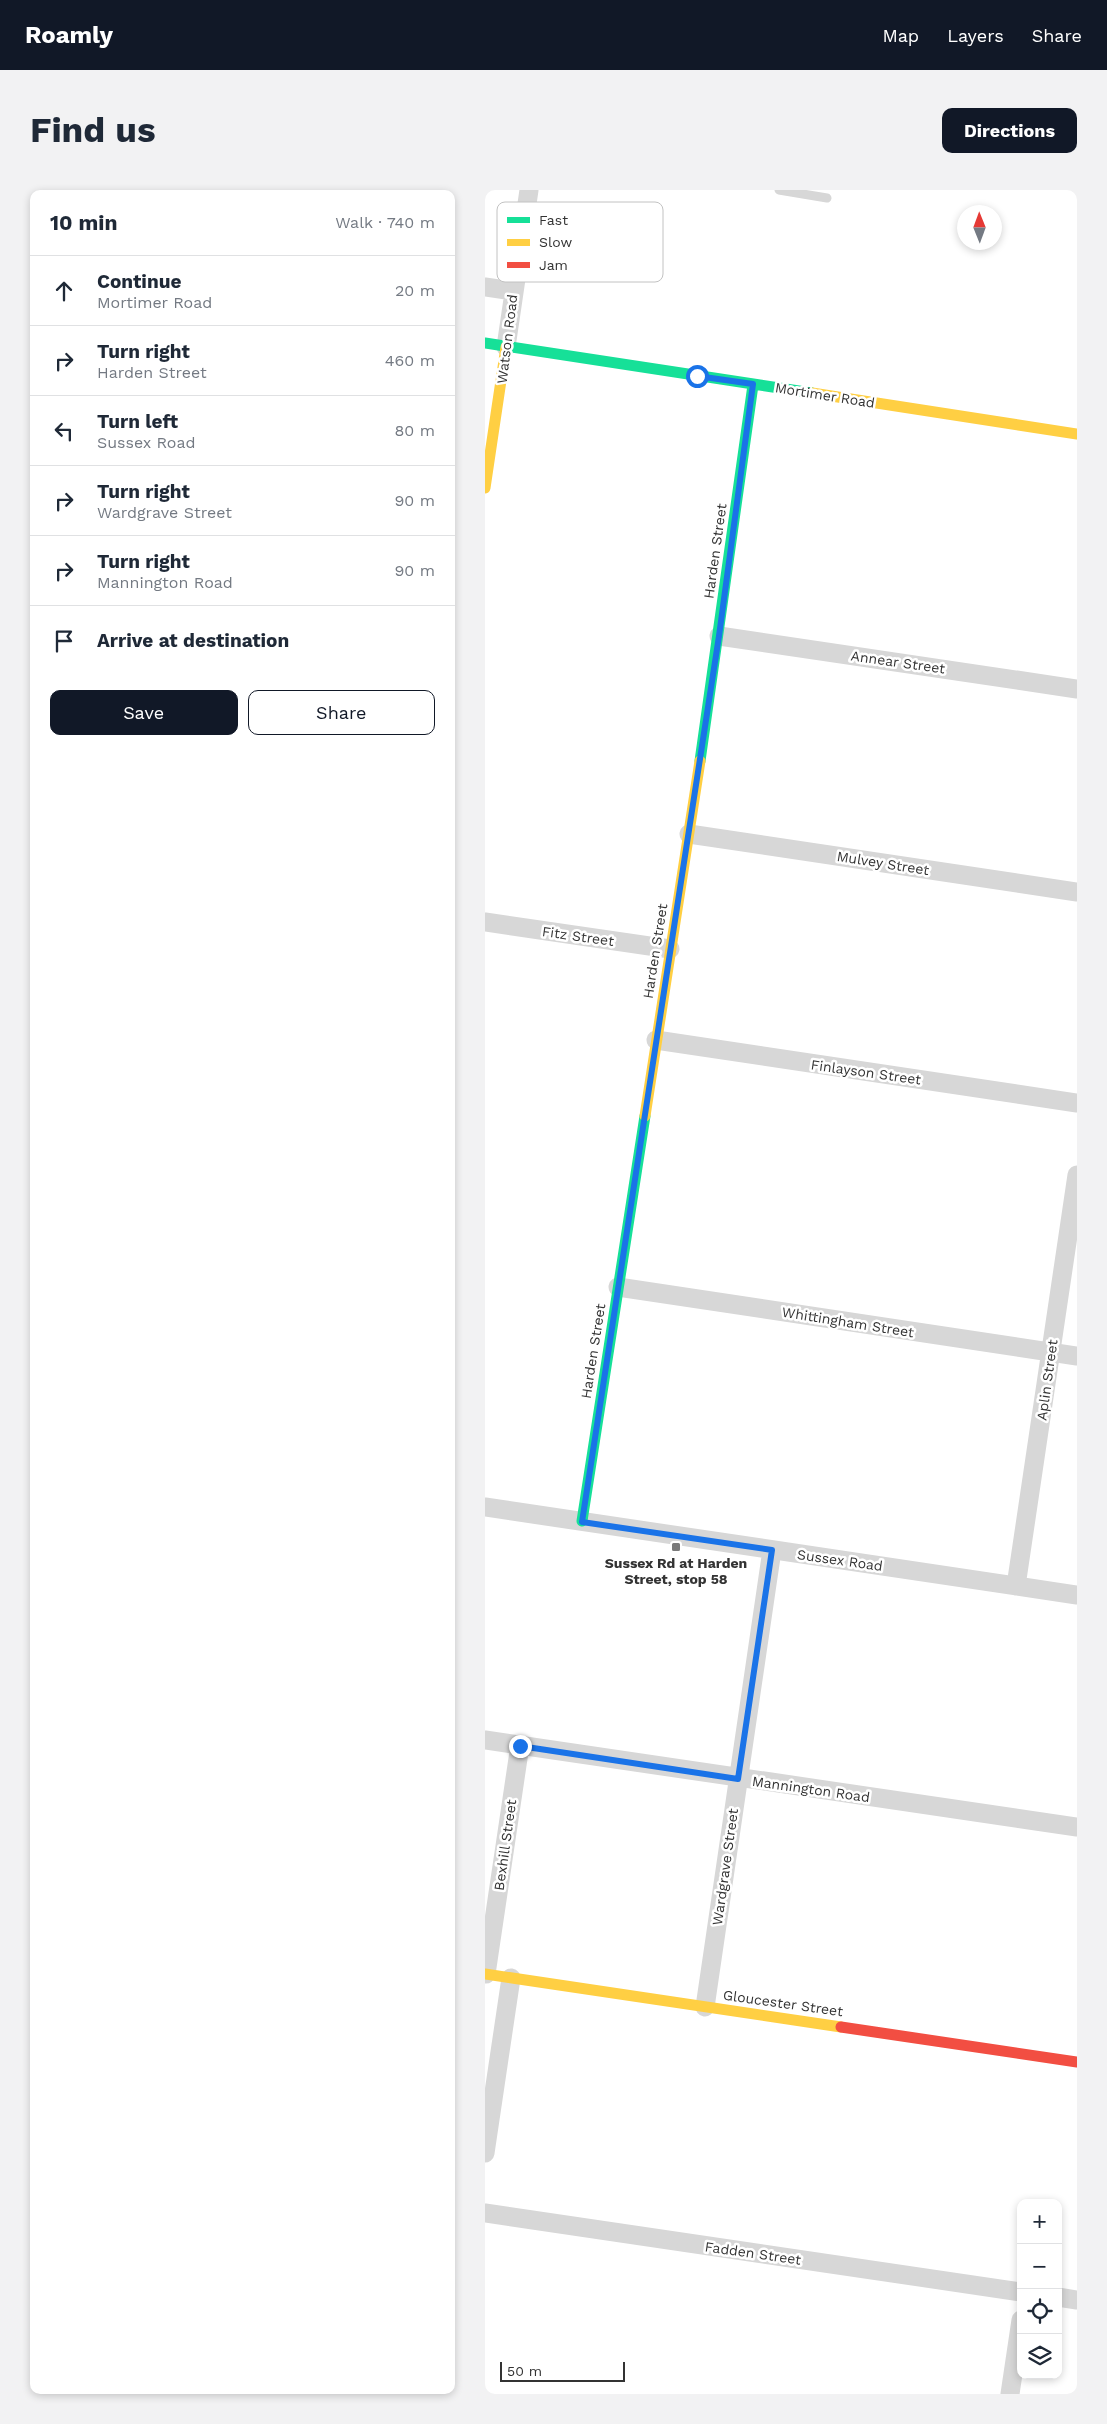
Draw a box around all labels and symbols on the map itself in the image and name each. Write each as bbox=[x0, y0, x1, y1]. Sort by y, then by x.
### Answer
legend bbox=[497, 202, 663, 282]
north arrow bbox=[957, 205, 1002, 250]
text: Fast bbox=[539, 212, 568, 228]
text: Slow bbox=[539, 234, 572, 250]
text: Jam bbox=[539, 257, 568, 273]
street label: Watson Road bbox=[494, 293, 520, 385]
route start bbox=[686, 365, 709, 388]
street label: Mortimer Road bbox=[774, 379, 876, 411]
street label: Harden Street bbox=[700, 502, 730, 600]
street label: Annear Street bbox=[850, 647, 946, 677]
street label: Mulvey Street bbox=[836, 848, 930, 878]
street label: Harden Street bbox=[640, 902, 670, 1000]
street label: Fitz Street bbox=[541, 923, 615, 949]
street label: Finlayson Street bbox=[810, 1056, 922, 1088]
street label: Harden Street bbox=[578, 1302, 608, 1400]
street label: Whittingham Street bbox=[781, 1304, 915, 1340]
street label: Aplin Street bbox=[1033, 1338, 1061, 1422]
marker: Sussex Rd at Harden Street, stop 58 bbox=[670, 1541, 682, 1553]
street label: Sussex Road bbox=[796, 1546, 884, 1574]
place label: Sussex Rd at Harden Street, stop 58 bbox=[605, 1555, 747, 1587]
route end bbox=[509, 1735, 532, 1758]
street label: Mannington Road bbox=[751, 1773, 871, 1805]
street label: Bexhill Street bbox=[491, 1798, 519, 1892]
street label: Wardgrave Street bbox=[709, 1807, 741, 1927]
street label: Gloucester Street bbox=[722, 1987, 844, 2019]
street label: Fadden Street bbox=[704, 2238, 802, 2268]
scale bar bbox=[500, 2359, 625, 2382]

